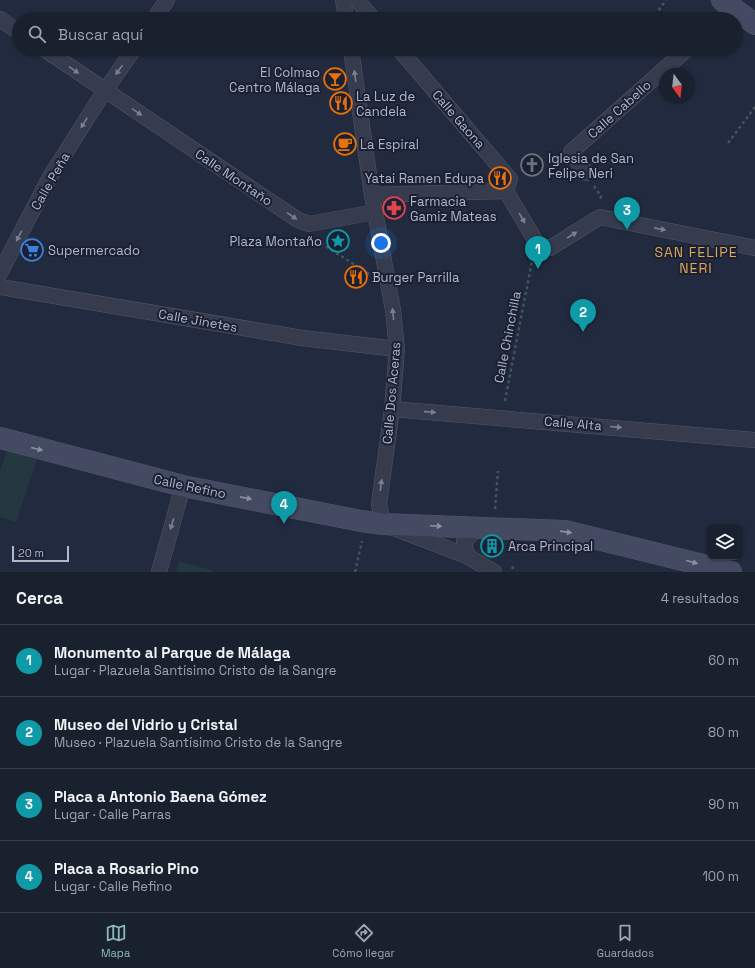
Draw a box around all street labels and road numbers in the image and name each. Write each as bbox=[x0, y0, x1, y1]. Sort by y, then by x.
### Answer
street label: Calle Cabello bbox=[584, 76, 655, 142]
street label: Calle Gaona bbox=[428, 86, 489, 153]
street label: Calle Montaño bbox=[192, 145, 276, 210]
street label: Calle Peña bbox=[27, 149, 74, 213]
street label: Calle Chinchilla bbox=[490, 289, 525, 385]
street label: Calle Jinetes bbox=[157, 305, 239, 336]
street label: Calle Dos Aceras bbox=[379, 341, 404, 445]
street label: Calle Alta bbox=[543, 413, 603, 435]
street label: Calle Refino bbox=[152, 471, 228, 502]

